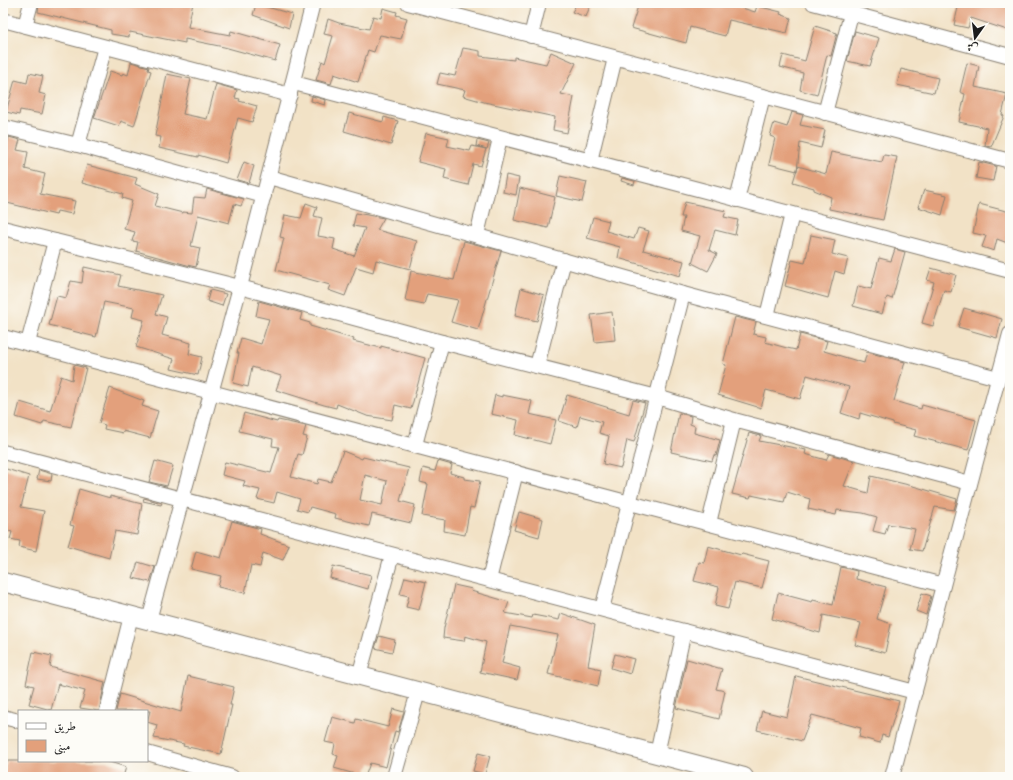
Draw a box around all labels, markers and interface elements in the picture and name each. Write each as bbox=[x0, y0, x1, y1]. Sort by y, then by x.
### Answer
north arrow bbox=[955, 18, 995, 58]
text: ش bbox=[966, 40, 980, 55]
legend bbox=[18, 710, 148, 762]
text: طريق bbox=[54, 719, 76, 734]
text: مبنى bbox=[54, 739, 70, 755]

